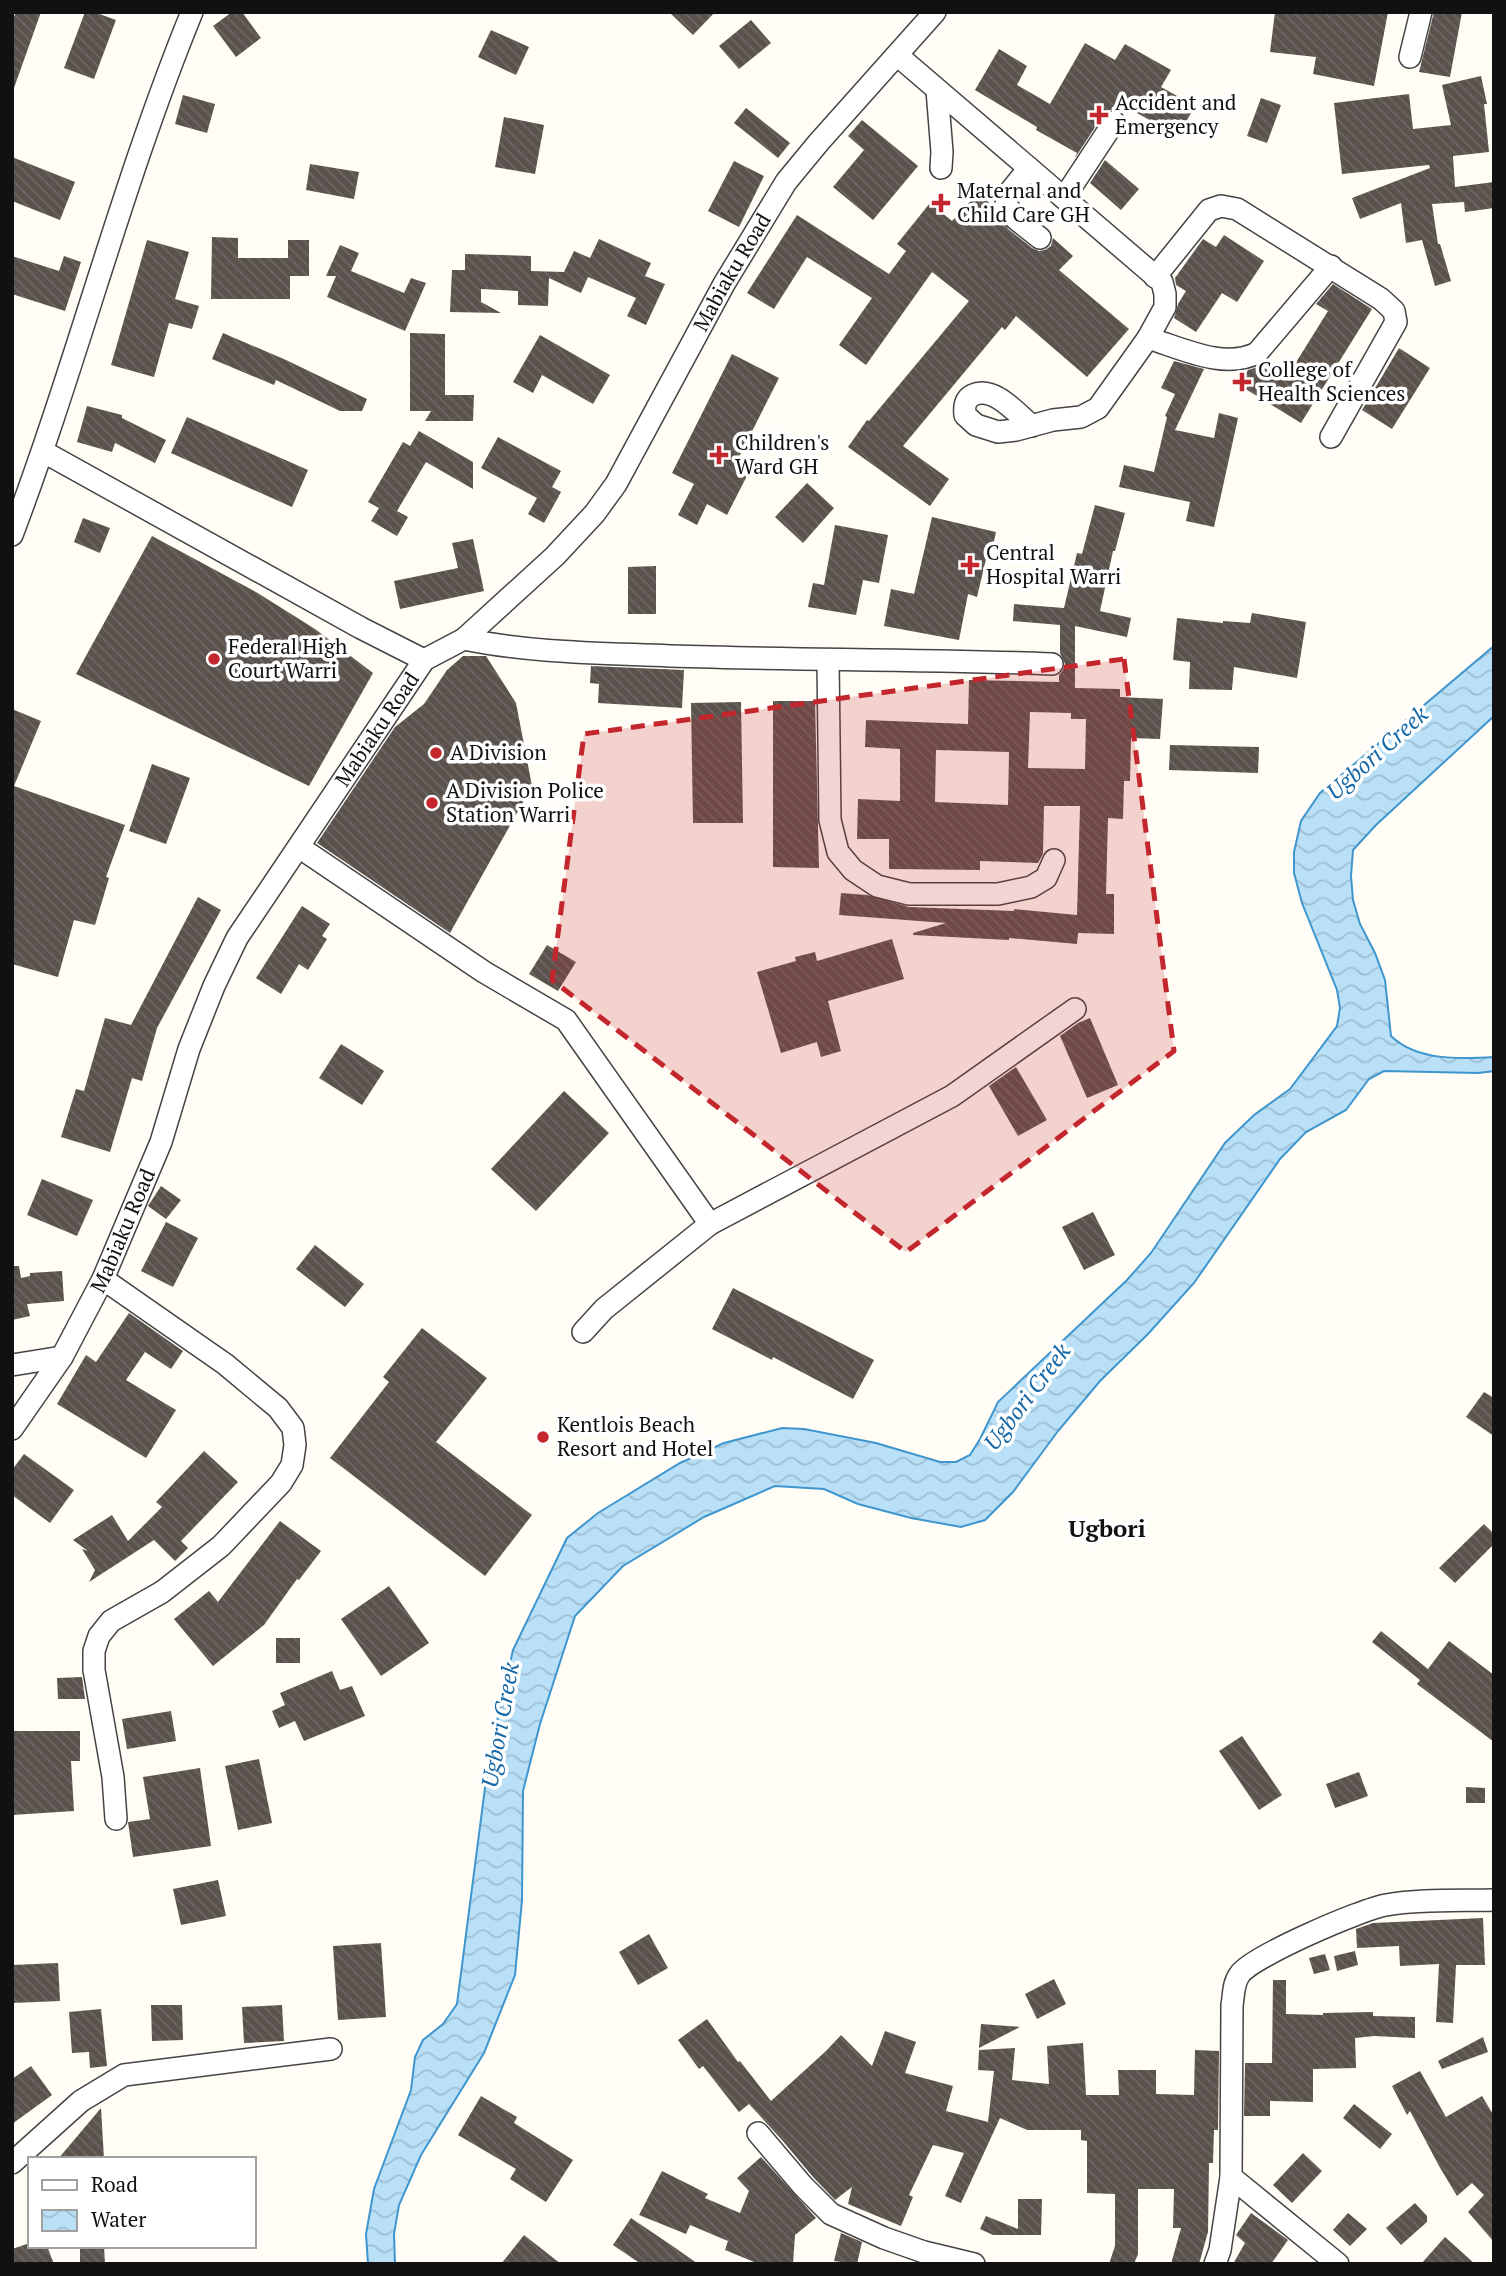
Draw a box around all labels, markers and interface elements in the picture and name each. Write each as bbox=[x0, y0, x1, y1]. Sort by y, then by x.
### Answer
place label: Accident and Emergency bbox=[1115, 88, 1237, 140]
marker: Accident and Emergency bbox=[1089, 105, 1109, 125]
place label: Maternal and Child Care GH bbox=[957, 176, 1090, 228]
marker: Maternal and Child Care GH bbox=[931, 193, 951, 213]
street label: Mabiaku Road bbox=[686, 207, 777, 336]
place label: College of Health Sciences bbox=[1258, 355, 1405, 407]
marker: College of Health Sciences bbox=[1232, 372, 1252, 392]
place label: Children's Ward GH bbox=[735, 428, 829, 480]
marker: Children's Ward GH bbox=[709, 445, 729, 465]
place label: Central Hospital Warri bbox=[986, 538, 1121, 590]
marker: Central Hospital Warri bbox=[960, 555, 980, 575]
place label: Federal High Court Warri bbox=[228, 632, 347, 684]
marker: Federal High Court Warri bbox=[206, 651, 222, 667]
street label: Mabiaku Road bbox=[328, 666, 425, 792]
water label: Ugbori Creek bbox=[1319, 698, 1435, 807]
place label: A Division bbox=[450, 738, 547, 766]
marker: A Division bbox=[428, 745, 444, 761]
place label: A Division Police Station Warri bbox=[446, 776, 604, 828]
marker: A Division Police Station Warri bbox=[424, 795, 440, 811]
street label: Mabiaku Road bbox=[83, 1164, 161, 1297]
water label: Ugbori Creek bbox=[976, 1336, 1078, 1457]
place label: Kentlois Beach Resort and Hotel bbox=[557, 1410, 713, 1462]
marker: Kentlois Beach Resort and Hotel bbox=[535, 1429, 551, 1445]
district label: Ugbori bbox=[1068, 1512, 1146, 1544]
water label: Ugbori Creek bbox=[473, 1659, 526, 1790]
legend bbox=[28, 2157, 256, 2248]
text: Road bbox=[91, 2170, 138, 2198]
text: Water bbox=[91, 2205, 146, 2233]

